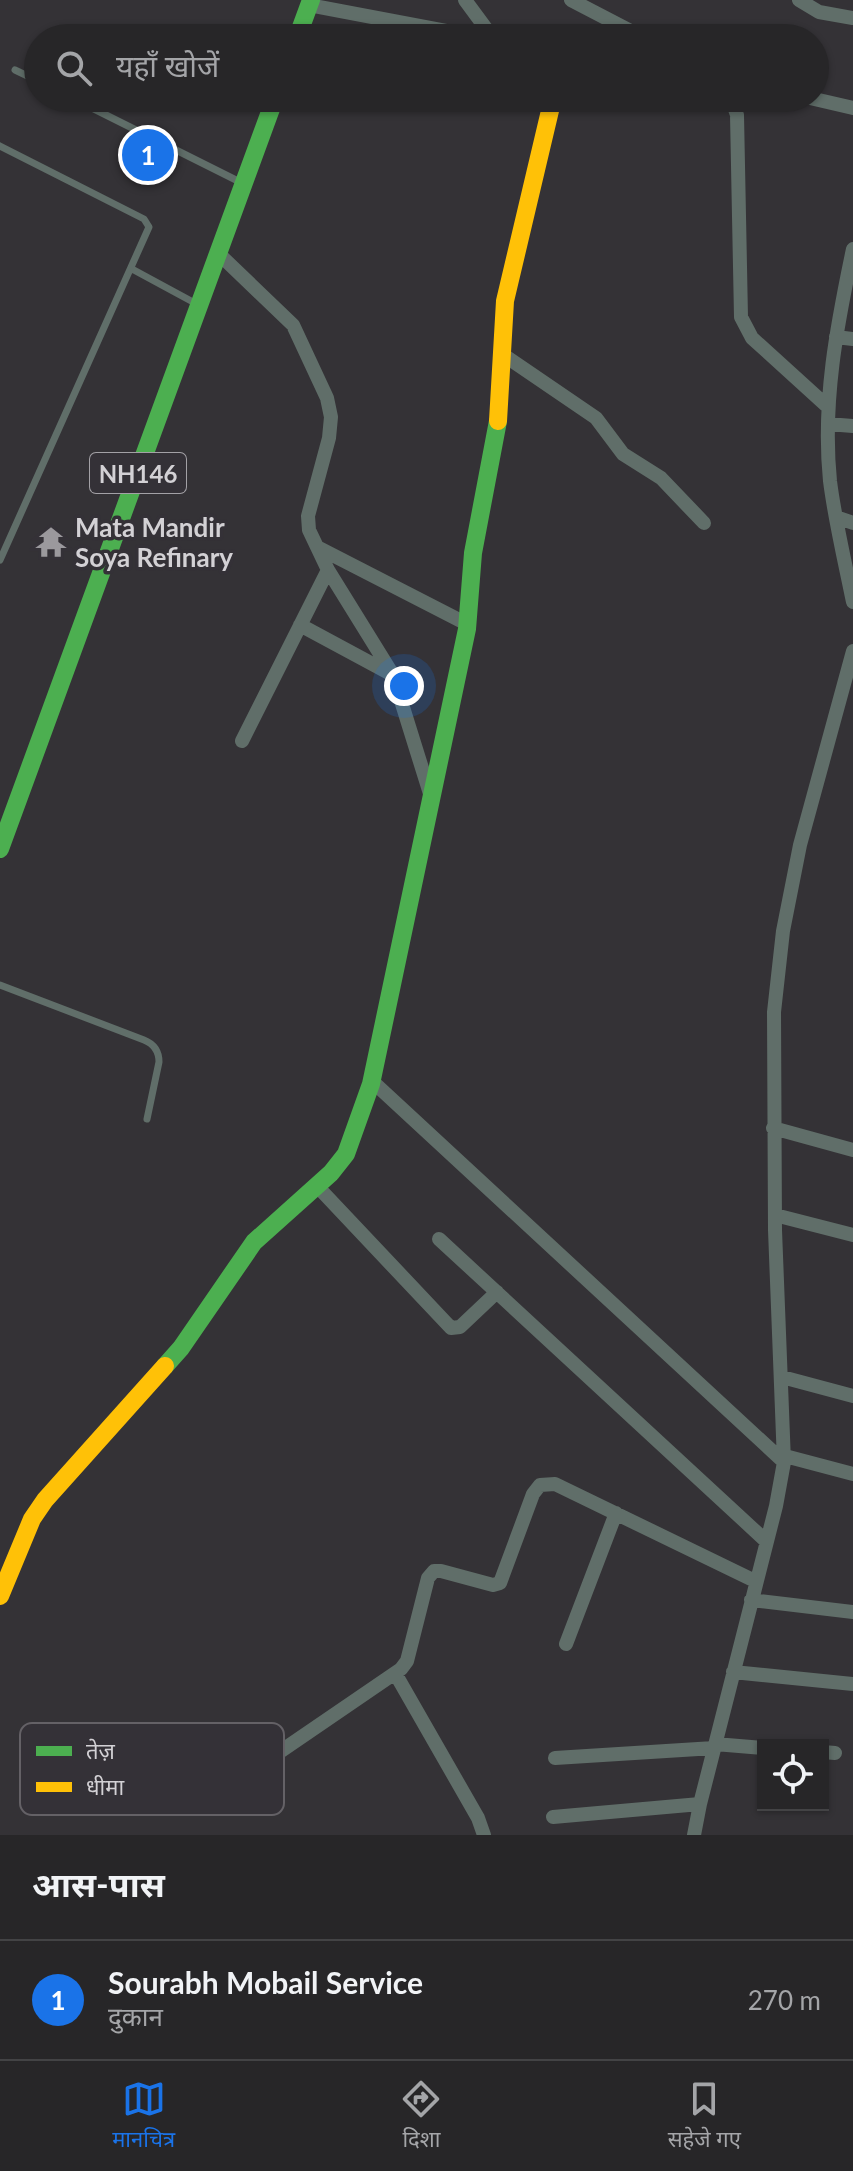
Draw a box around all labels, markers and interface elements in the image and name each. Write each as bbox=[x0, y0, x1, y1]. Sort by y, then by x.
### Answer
search box bbox=[24, 24, 829, 112]
icon: search bbox=[52, 46, 96, 90]
text: यहाँ खोजें bbox=[116, 47, 219, 83]
pin: 1 bbox=[122, 125, 174, 185]
road number: NH146 bbox=[90, 453, 186, 493]
place label: Mata Mandir Soya Refinary bbox=[75, 511, 233, 573]
temple icon: Mata Mandir Soya Refinary bbox=[34, 525, 68, 559]
your location bbox=[384, 666, 424, 706]
legend bbox=[20, 1723, 284, 1815]
text: तेज़ bbox=[86, 1737, 116, 1764]
map controls bbox=[757, 1739, 829, 1811]
button: locate bbox=[757, 1739, 829, 1811]
text: धीमा bbox=[86, 1773, 124, 1800]
text: आस-पास bbox=[32, 1863, 165, 1904]
text: Sourabh Mobail Service bbox=[108, 1964, 423, 2000]
text: 1 bbox=[50, 1984, 66, 2016]
text: 270 m bbox=[748, 1984, 821, 2016]
text: दुकान bbox=[108, 2000, 163, 2032]
tab: मानचित्र bbox=[112, 2077, 175, 2156]
tab: दिशा bbox=[399, 2077, 443, 2156]
tab: सहेजे गए bbox=[668, 2077, 741, 2156]

